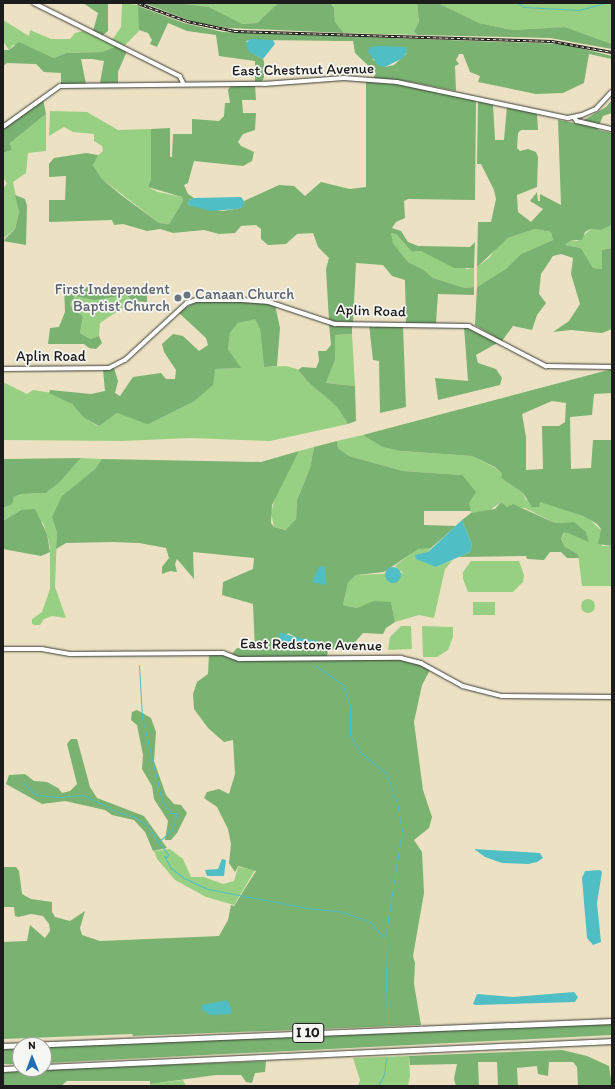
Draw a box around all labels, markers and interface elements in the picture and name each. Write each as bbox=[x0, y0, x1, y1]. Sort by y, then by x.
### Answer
street label: East Chestnut Avenue bbox=[232, 60, 374, 80]
place label: First Independent Baptist Church bbox=[55, 280, 170, 315]
place label: Canaan Church bbox=[195, 286, 294, 304]
marker: Canaan Church bbox=[182, 290, 192, 300]
marker: First Independent Baptist Church bbox=[173, 293, 183, 303]
street label: Aplin Road bbox=[336, 301, 406, 321]
street label: Aplin Road bbox=[16, 348, 86, 366]
street label: East Redstone Avenue bbox=[240, 635, 382, 655]
road number: I 10 bbox=[292, 1021, 324, 1045]
north arrow bbox=[12, 1037, 52, 1077]
text: N bbox=[28, 1039, 36, 1052]

